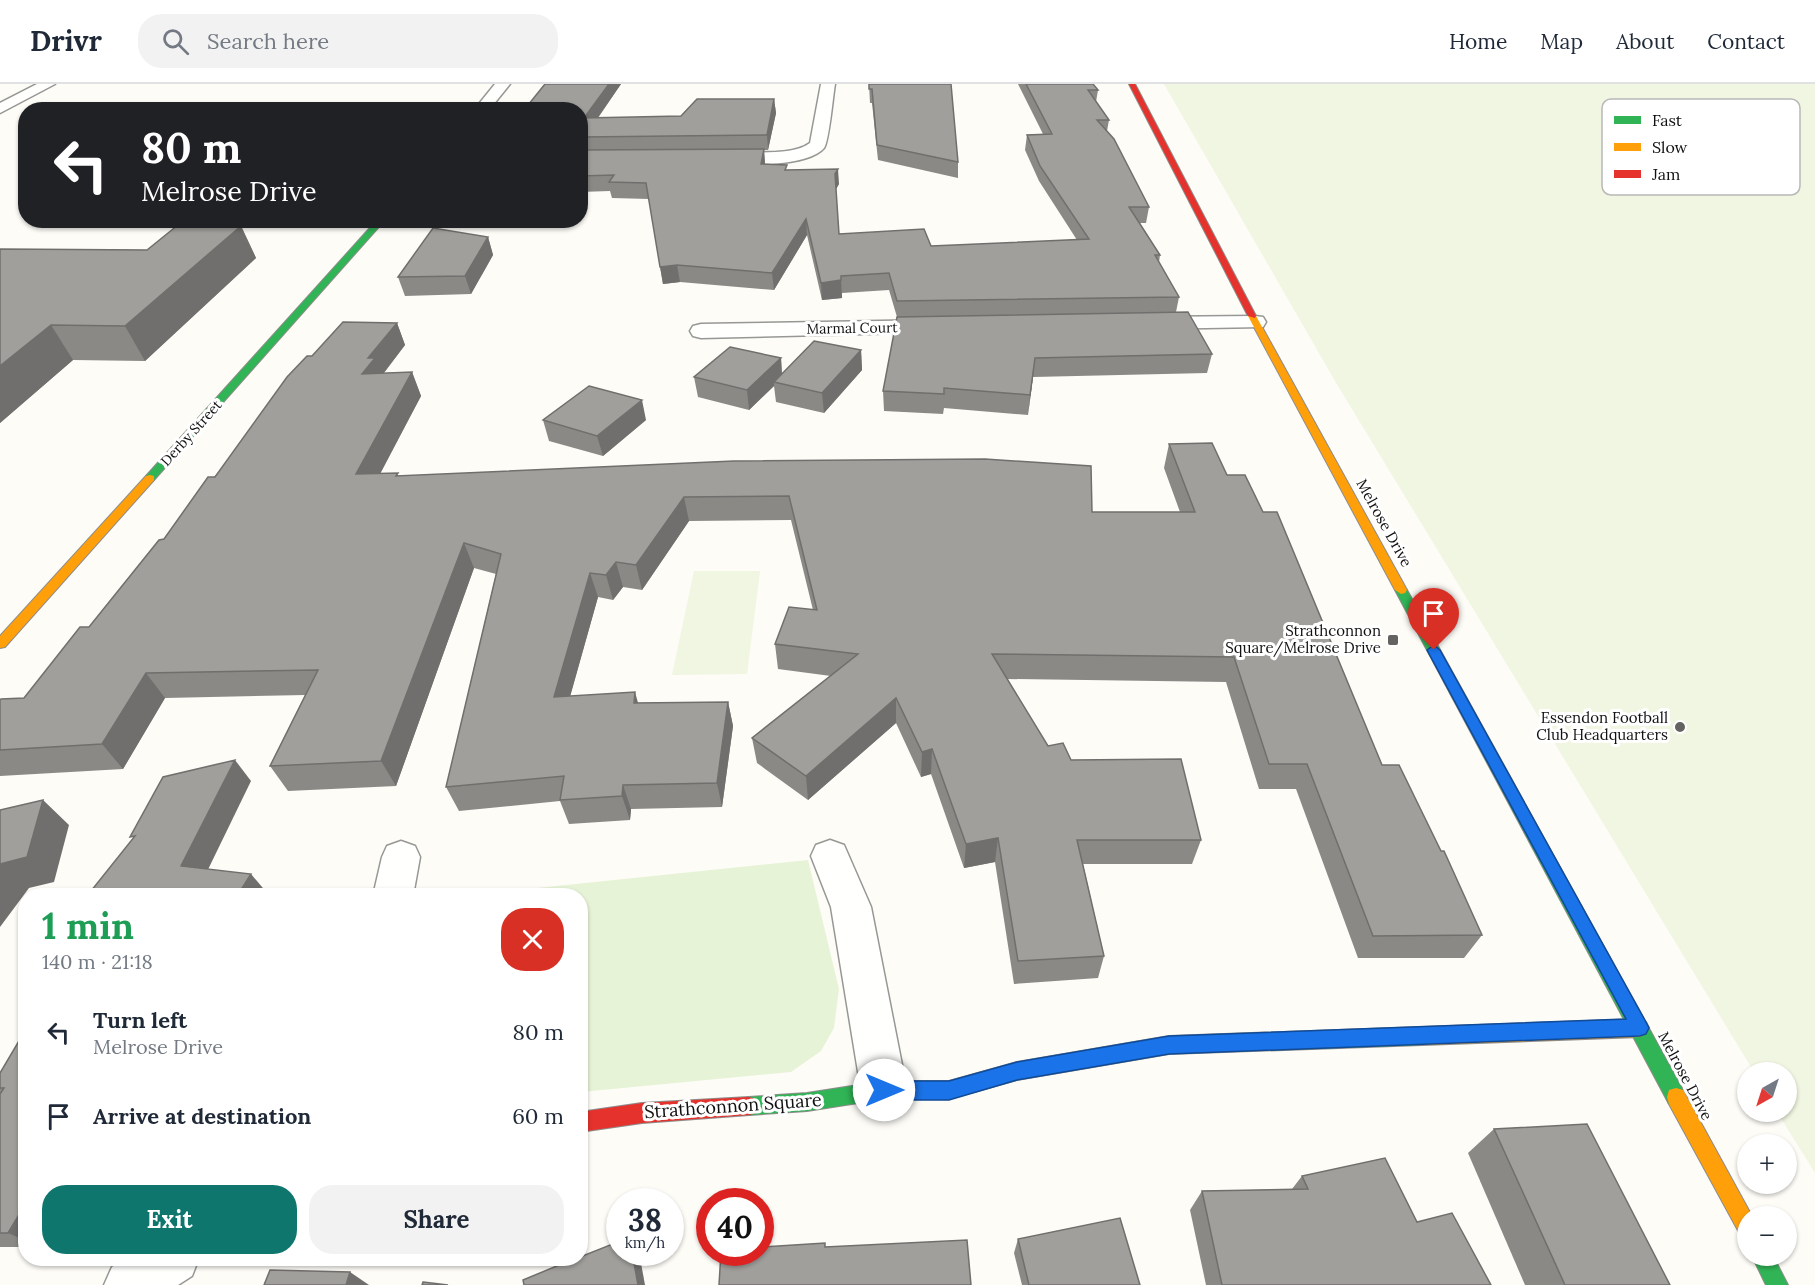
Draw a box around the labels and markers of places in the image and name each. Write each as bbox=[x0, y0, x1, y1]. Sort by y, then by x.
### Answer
pin bbox=[1408, 588, 1459, 650]
place label: Strathconnon Square/Melrose Drive bbox=[1225, 621, 1381, 658]
marker: Strathconnon Square/Melrose Drive bbox=[1386, 633, 1400, 647]
place label: Essendon Football Club Headquarters bbox=[1536, 708, 1668, 744]
marker: Essendon Football Club Headquarters bbox=[1673, 720, 1687, 734]

